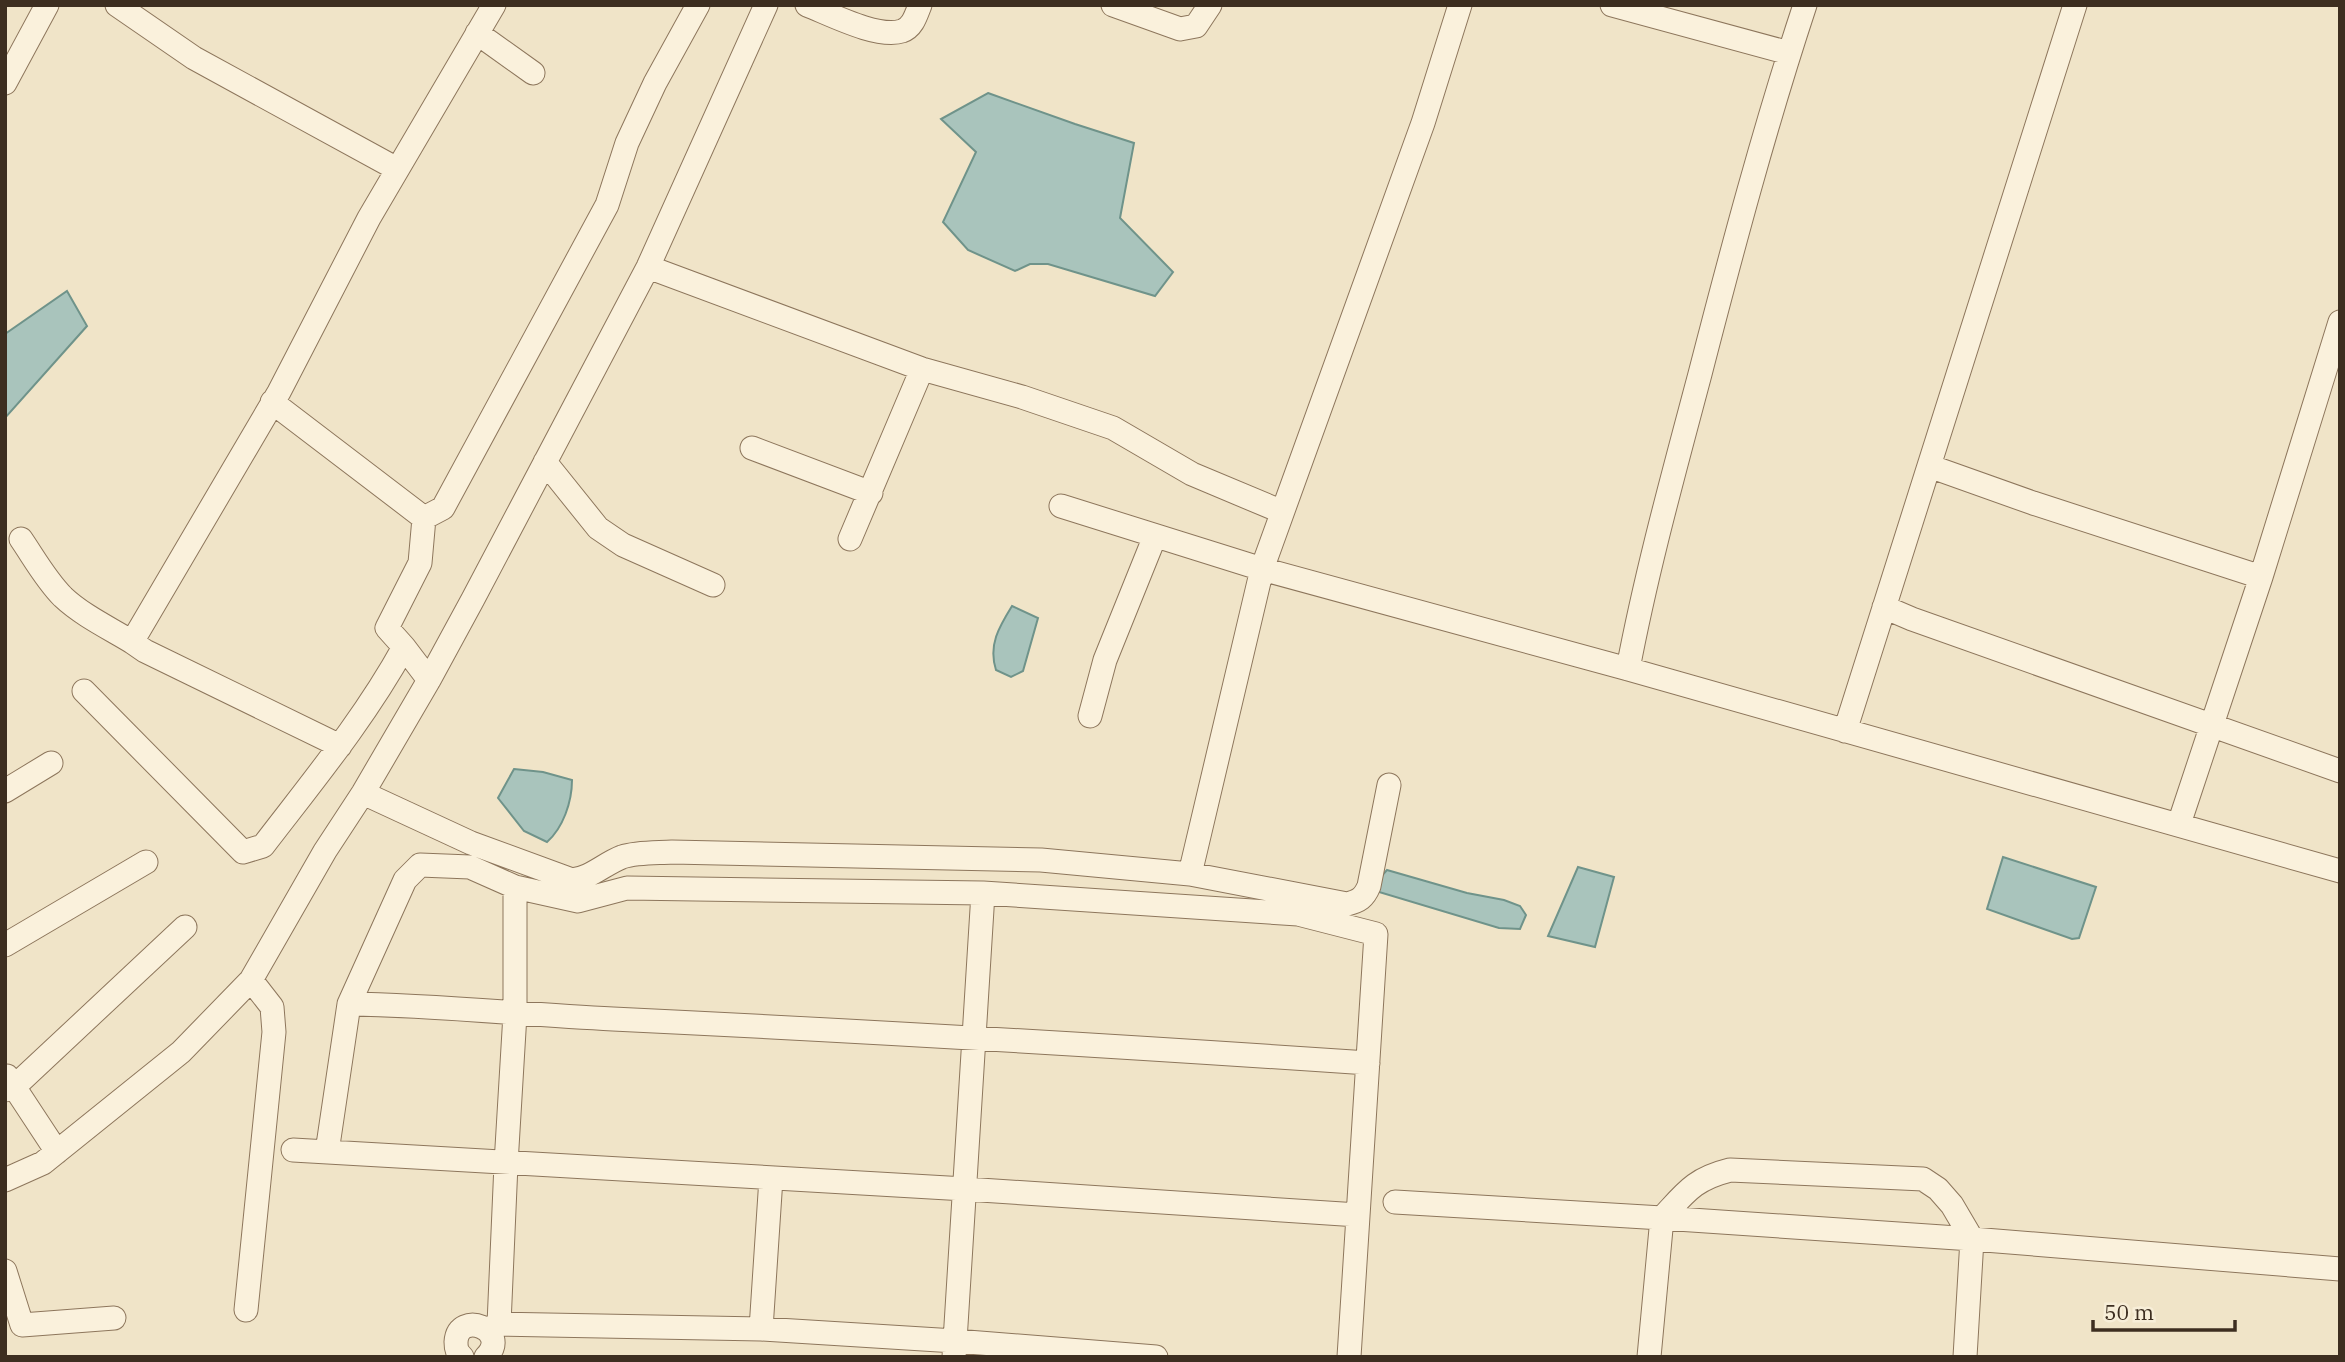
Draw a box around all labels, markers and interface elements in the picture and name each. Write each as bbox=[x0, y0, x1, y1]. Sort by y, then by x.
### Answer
scale bar bbox=[2093, 1288, 2235, 1332]
text: 50 m bbox=[2104, 1298, 2154, 1326]

